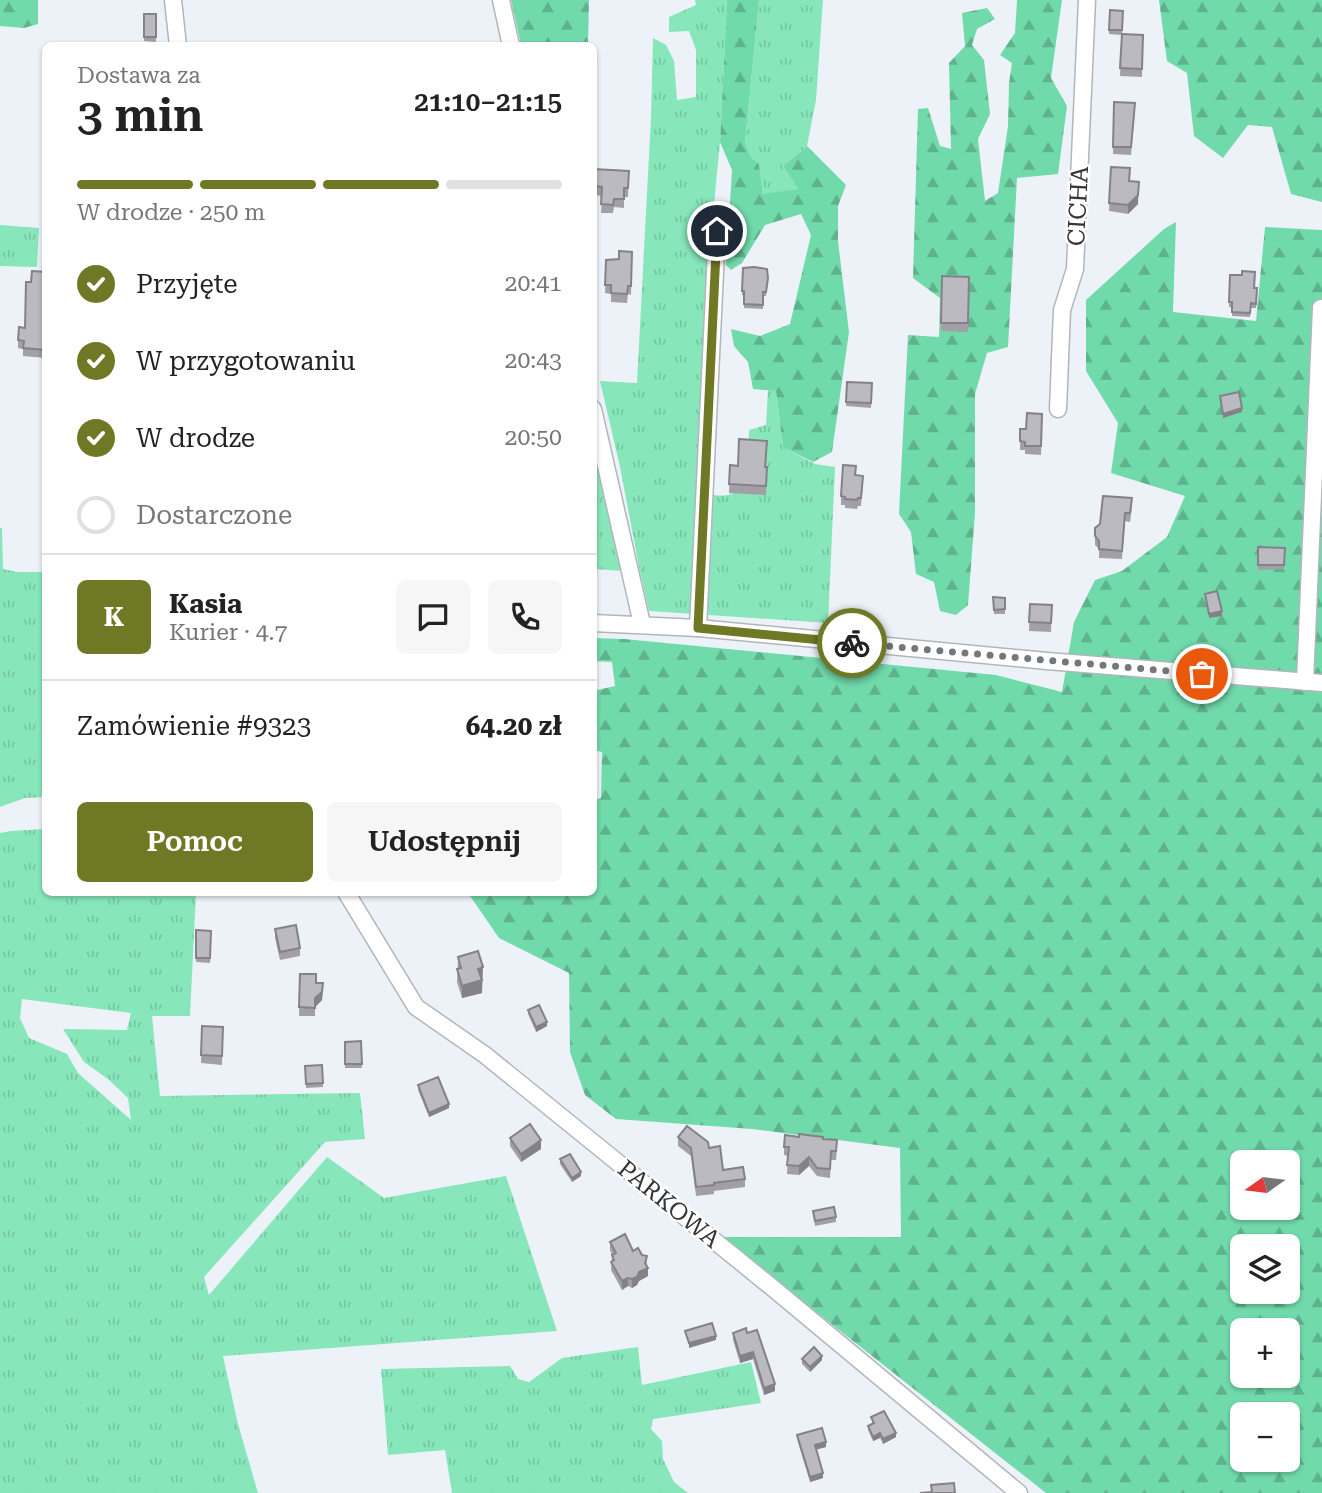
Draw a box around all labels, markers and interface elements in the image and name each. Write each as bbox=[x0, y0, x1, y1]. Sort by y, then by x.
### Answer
text: Dostawa za bbox=[77, 62, 201, 89]
text: 21:10–21:15 bbox=[414, 87, 562, 117]
text: 3 min bbox=[77, 88, 204, 142]
street label: CICHA bbox=[1062, 165, 1094, 247]
text: W drodze · 250 m bbox=[77, 199, 265, 226]
pin bbox=[687, 201, 747, 261]
icon: home bbox=[698, 212, 736, 250]
icon: check bbox=[77, 265, 115, 303]
text: Przyjęte bbox=[136, 269, 238, 299]
text: 20:41 bbox=[505, 270, 562, 297]
icon: check bbox=[77, 342, 115, 380]
text: W przygotowaniu bbox=[136, 346, 356, 376]
text: 20:43 bbox=[505, 347, 562, 374]
icon: check bbox=[77, 419, 115, 457]
text: W drodze bbox=[136, 423, 255, 453]
text: 20:50 bbox=[505, 424, 562, 451]
text: Dostarczone bbox=[136, 500, 292, 530]
button: chat bbox=[396, 580, 470, 654]
button: phone bbox=[488, 580, 562, 654]
text: Kasia bbox=[169, 589, 242, 619]
text: K bbox=[104, 602, 124, 632]
courier bbox=[817, 608, 887, 678]
text: Kurier · 4.7 bbox=[169, 619, 287, 646]
icon: bike bbox=[833, 624, 871, 662]
pin bbox=[1172, 644, 1232, 704]
icon: bag bbox=[1183, 655, 1221, 693]
text: Zamówienie #9323 bbox=[77, 711, 311, 741]
text: 64.20 zł bbox=[466, 711, 562, 741]
button: Pomoc bbox=[77, 802, 313, 882]
button: Udostępnij bbox=[327, 802, 562, 882]
north arrow bbox=[1230, 1150, 1300, 1220]
map controls bbox=[1230, 1150, 1300, 1472]
street label: PARKOWA bbox=[612, 1154, 726, 1254]
button: layers bbox=[1230, 1234, 1300, 1304]
button: + bbox=[1230, 1318, 1300, 1388]
button: − bbox=[1230, 1402, 1300, 1472]

